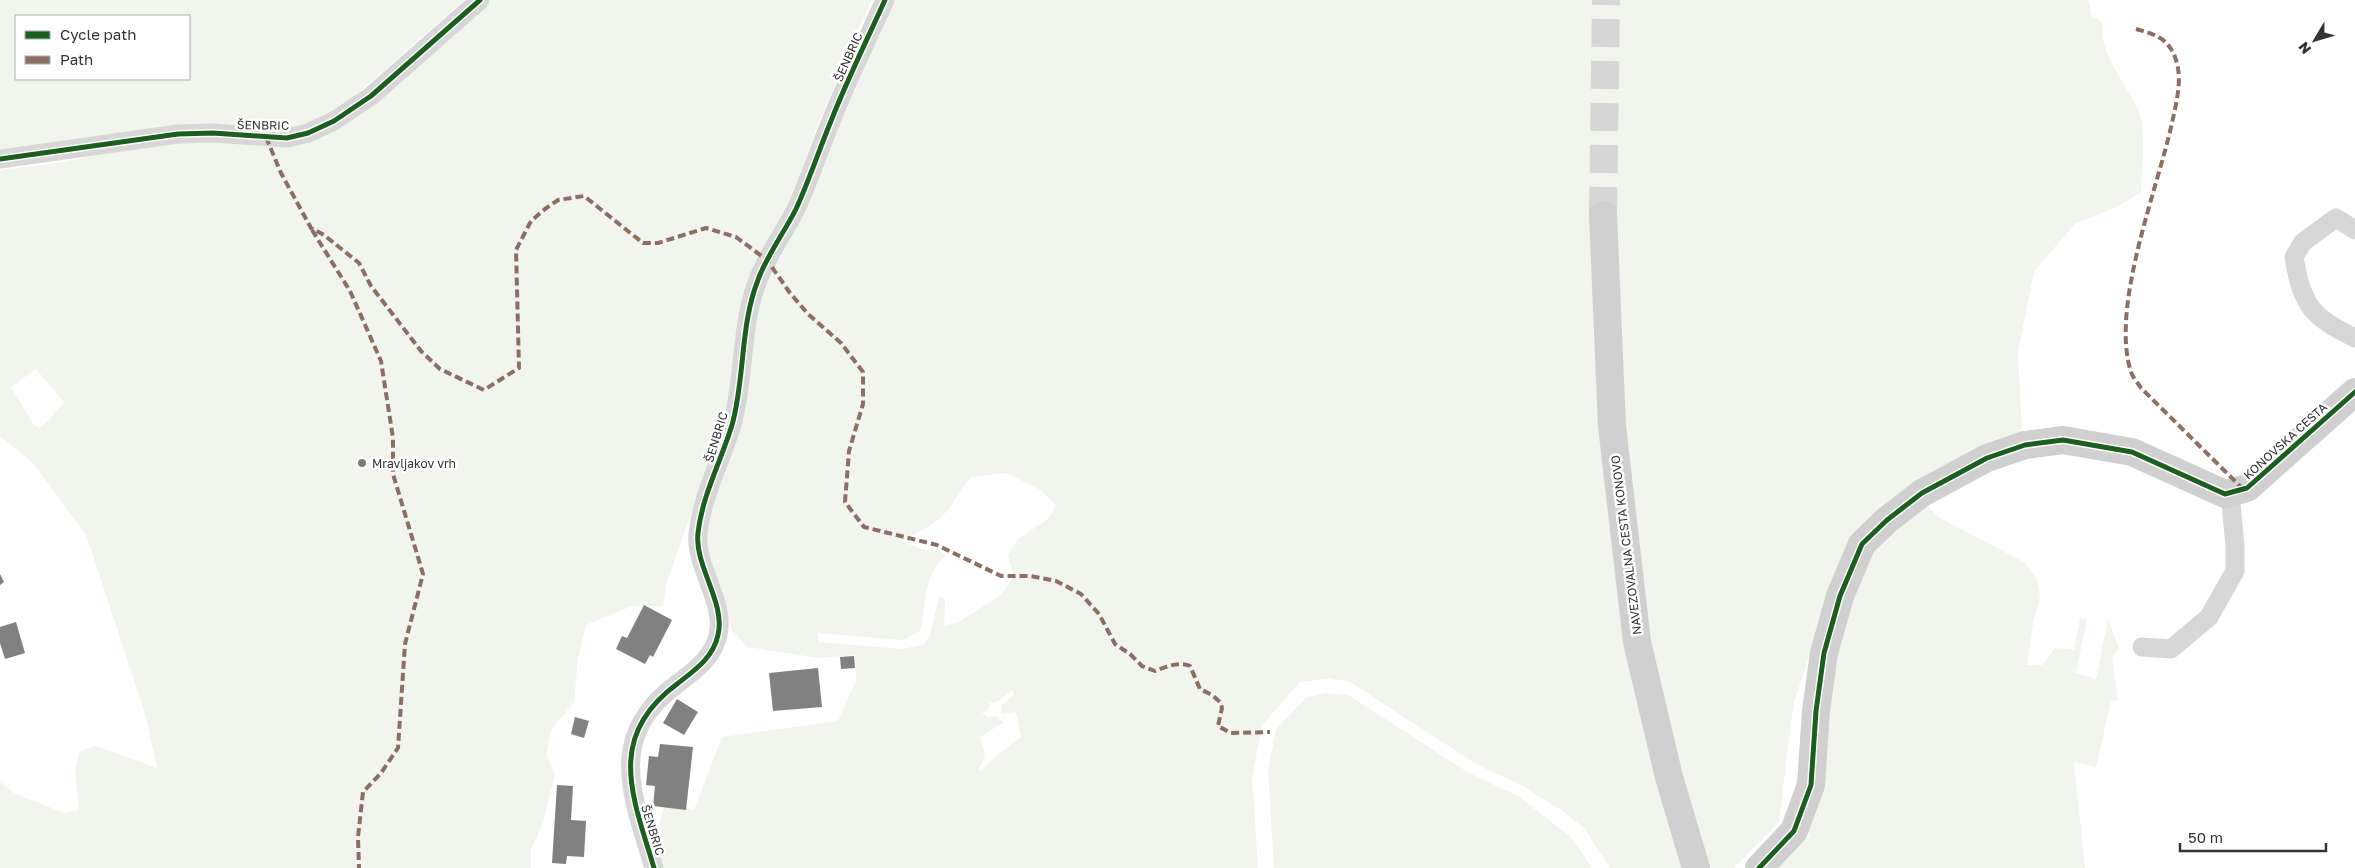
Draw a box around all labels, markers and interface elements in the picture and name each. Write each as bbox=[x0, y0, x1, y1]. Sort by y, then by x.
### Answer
legend bbox=[15, 15, 190, 80]
north arrow bbox=[2290, 15, 2340, 65]
text: Cycle path bbox=[60, 25, 136, 43]
street label: ŠENBRIC bbox=[831, 30, 865, 84]
text: N bbox=[2294, 39, 2314, 58]
text: Path bbox=[60, 50, 93, 68]
street label: ŠENBRIC bbox=[237, 117, 289, 133]
street label: KONOVSKA CESTA bbox=[2240, 400, 2330, 482]
street label: ŠENBRIC bbox=[701, 410, 731, 464]
street label: NAVEZOVALNA CESTA KONOVO bbox=[1608, 454, 1644, 636]
place label: Mravljakov vrh bbox=[372, 456, 456, 471]
marker: Mravljakov vrh bbox=[356, 457, 368, 469]
street label: ŠENBRIC bbox=[638, 803, 668, 857]
scale bar bbox=[2180, 820, 2326, 852]
text: 50 m bbox=[2188, 828, 2223, 846]

